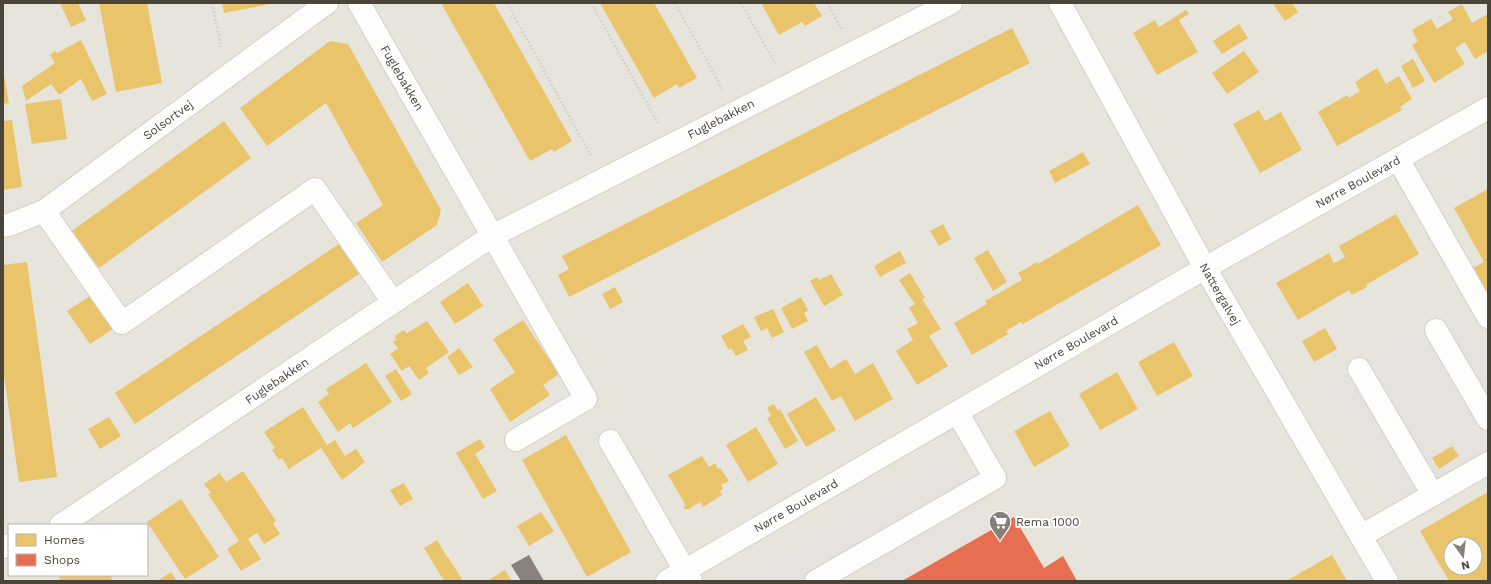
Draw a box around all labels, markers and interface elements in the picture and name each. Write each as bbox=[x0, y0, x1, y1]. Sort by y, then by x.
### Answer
street label: Fuglebakken bbox=[378, 43, 426, 113]
street label: Fuglebakken bbox=[685, 96, 757, 142]
street label: Solsortvej bbox=[140, 97, 196, 143]
street label: Nørre Boulevard bbox=[1313, 153, 1403, 211]
street label: Nattergalvej bbox=[1197, 261, 1243, 327]
street label: Nørre Boulevard bbox=[1032, 313, 1120, 373]
street label: Fuglebakken bbox=[243, 355, 311, 407]
street label: Nørre Boulevard bbox=[752, 476, 840, 536]
supermarket icon: Rema 1000 bbox=[987, 509, 1013, 542]
place label: Rema 1000 bbox=[1016, 515, 1080, 529]
legend bbox=[8, 524, 148, 576]
text: Homes bbox=[44, 533, 85, 547]
north arrow bbox=[1443, 536, 1483, 576]
text: Shops bbox=[44, 553, 80, 567]
text: N bbox=[1460, 558, 1471, 573]

